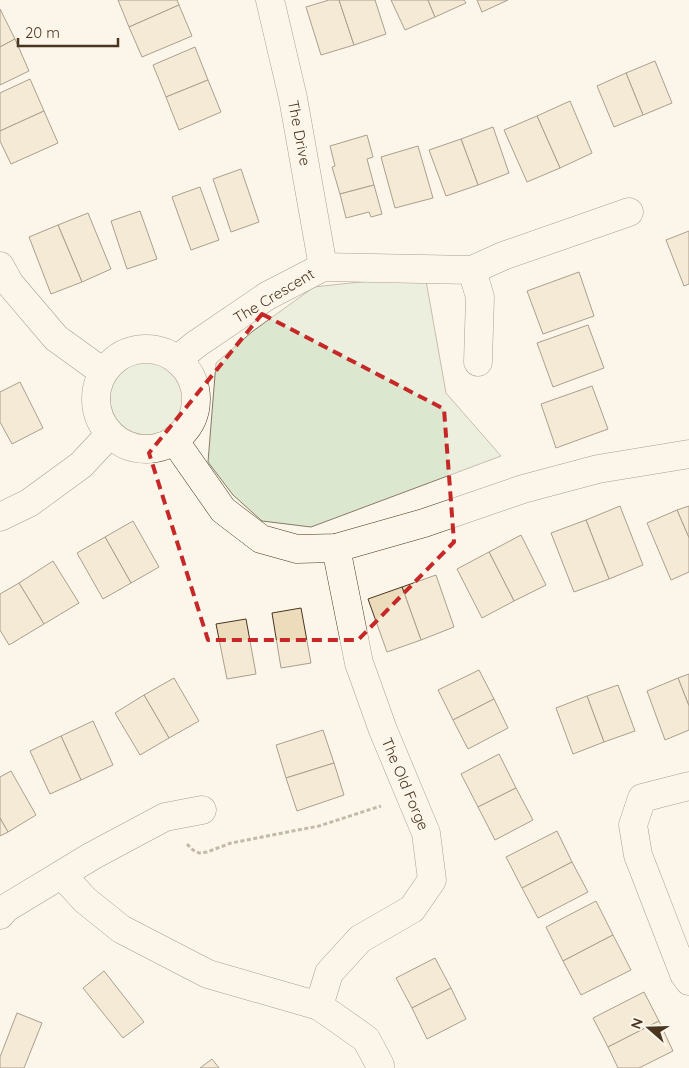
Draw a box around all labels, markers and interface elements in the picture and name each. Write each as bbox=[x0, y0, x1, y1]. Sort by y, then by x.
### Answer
scale bar bbox=[18, 15, 118, 47]
text: 20 m bbox=[25, 23, 60, 42]
street label: The Drive bbox=[284, 99, 315, 167]
street label: The Crescent bbox=[230, 264, 318, 327]
street label: The Old Forge bbox=[377, 735, 433, 833]
north arrow bbox=[624, 1003, 674, 1053]
text: N bbox=[627, 1016, 647, 1031]

